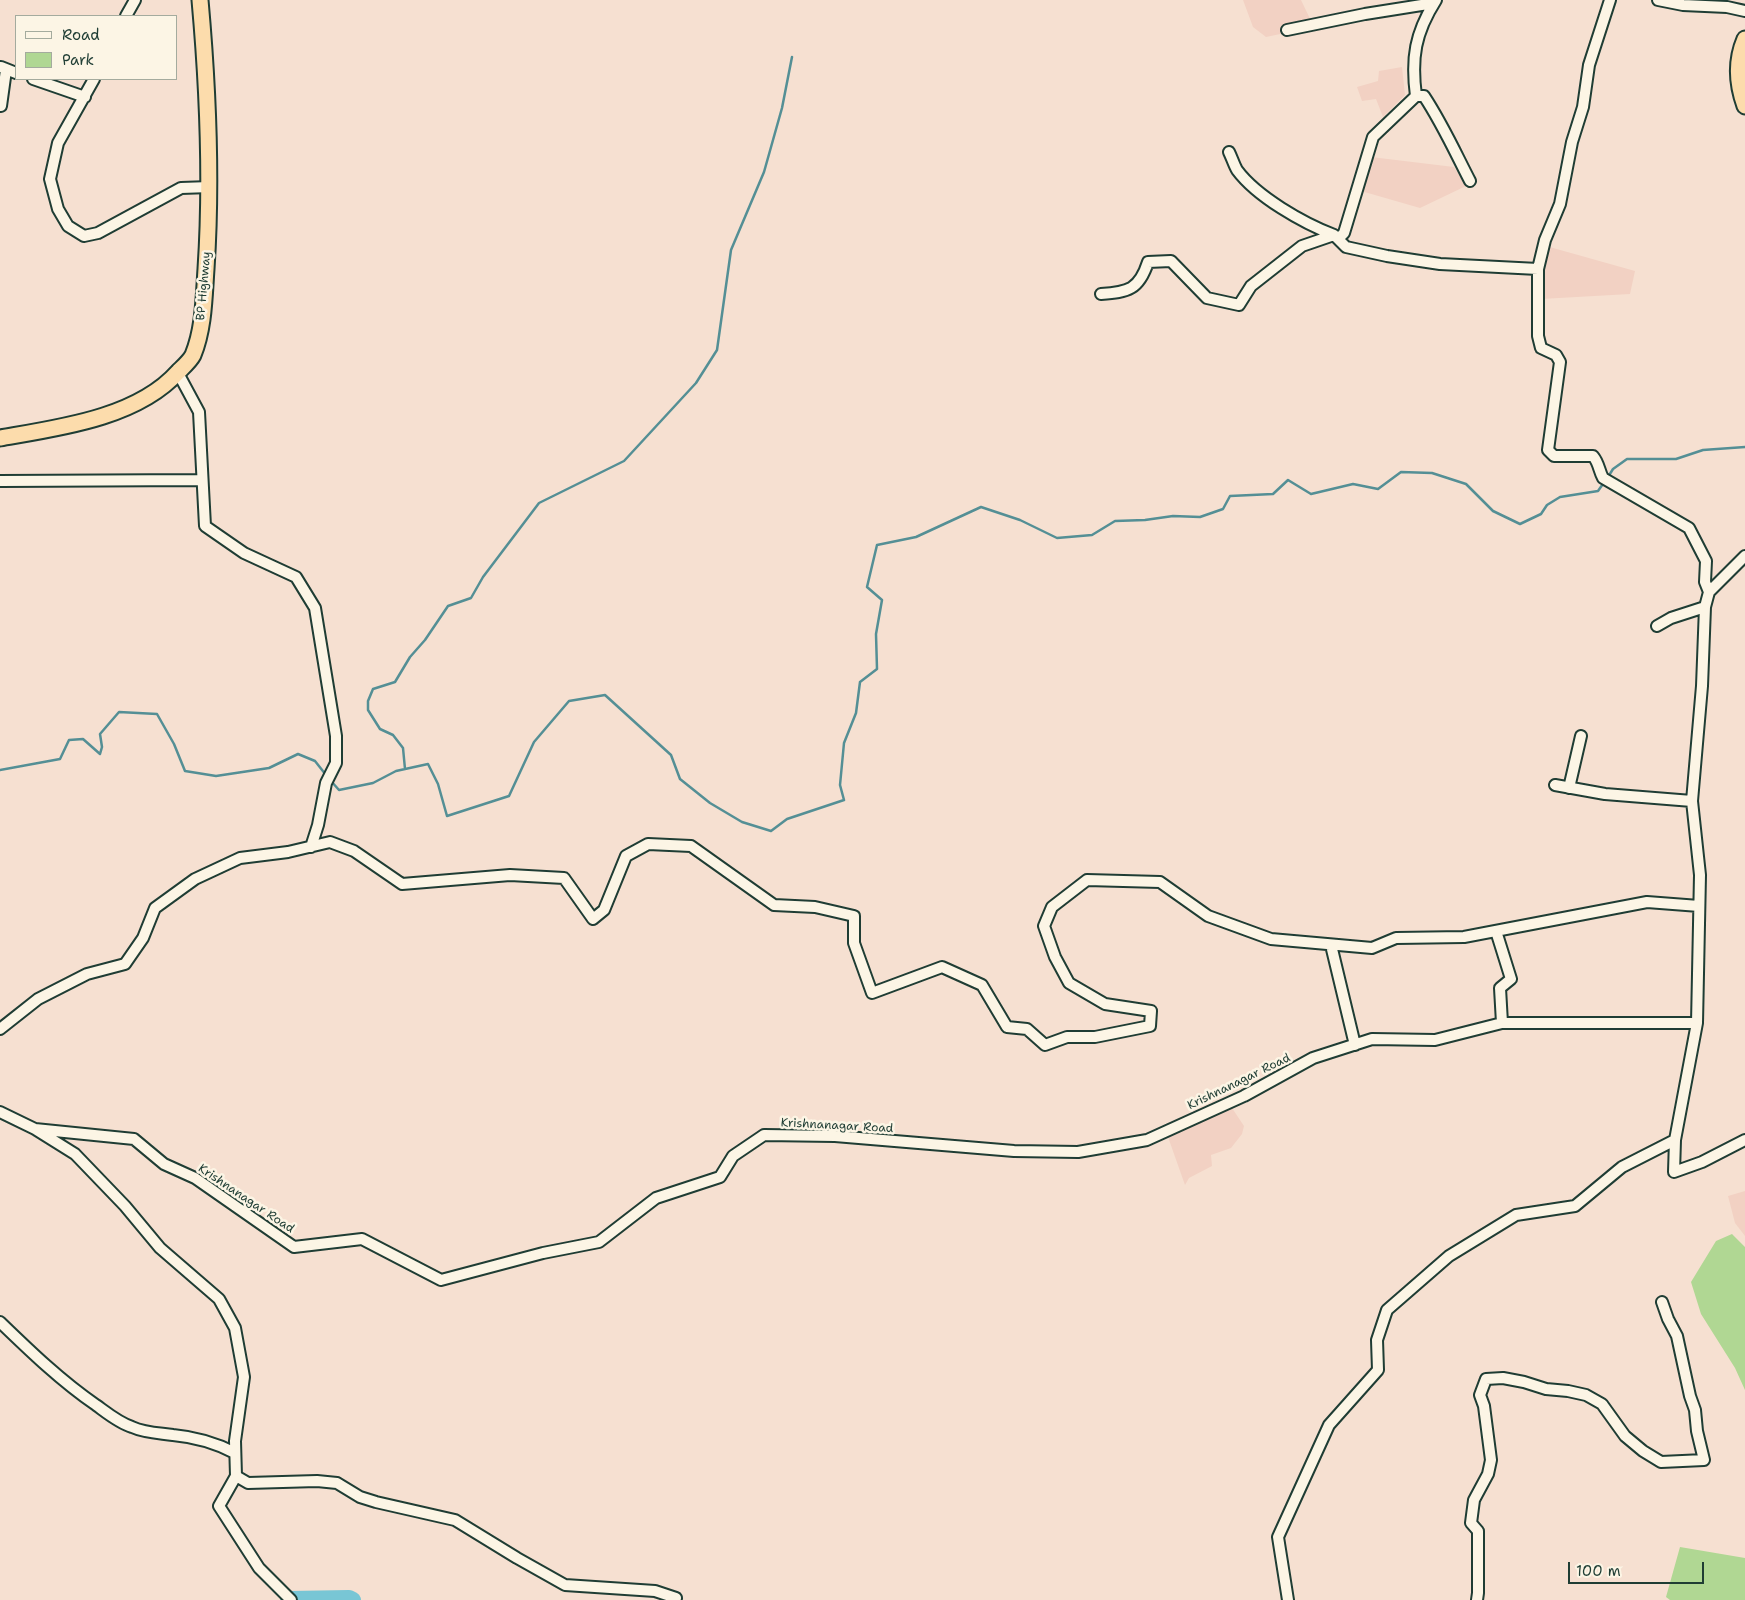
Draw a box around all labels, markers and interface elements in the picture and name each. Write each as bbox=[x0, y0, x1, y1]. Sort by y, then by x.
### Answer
legend bbox=[15, 15, 178, 80]
text: Road bbox=[62, 25, 100, 45]
text: Park bbox=[62, 50, 94, 70]
street label: BP Highway bbox=[194, 251, 214, 321]
street label: Krishnanagar Road bbox=[1185, 1051, 1293, 1113]
street label: Krishnanagar Road bbox=[780, 1116, 894, 1136]
street label: Krishnanagar Road bbox=[195, 1162, 297, 1236]
scale bar bbox=[1570, 1552, 1706, 1584]
text: 100 m bbox=[1576, 1561, 1621, 1581]

